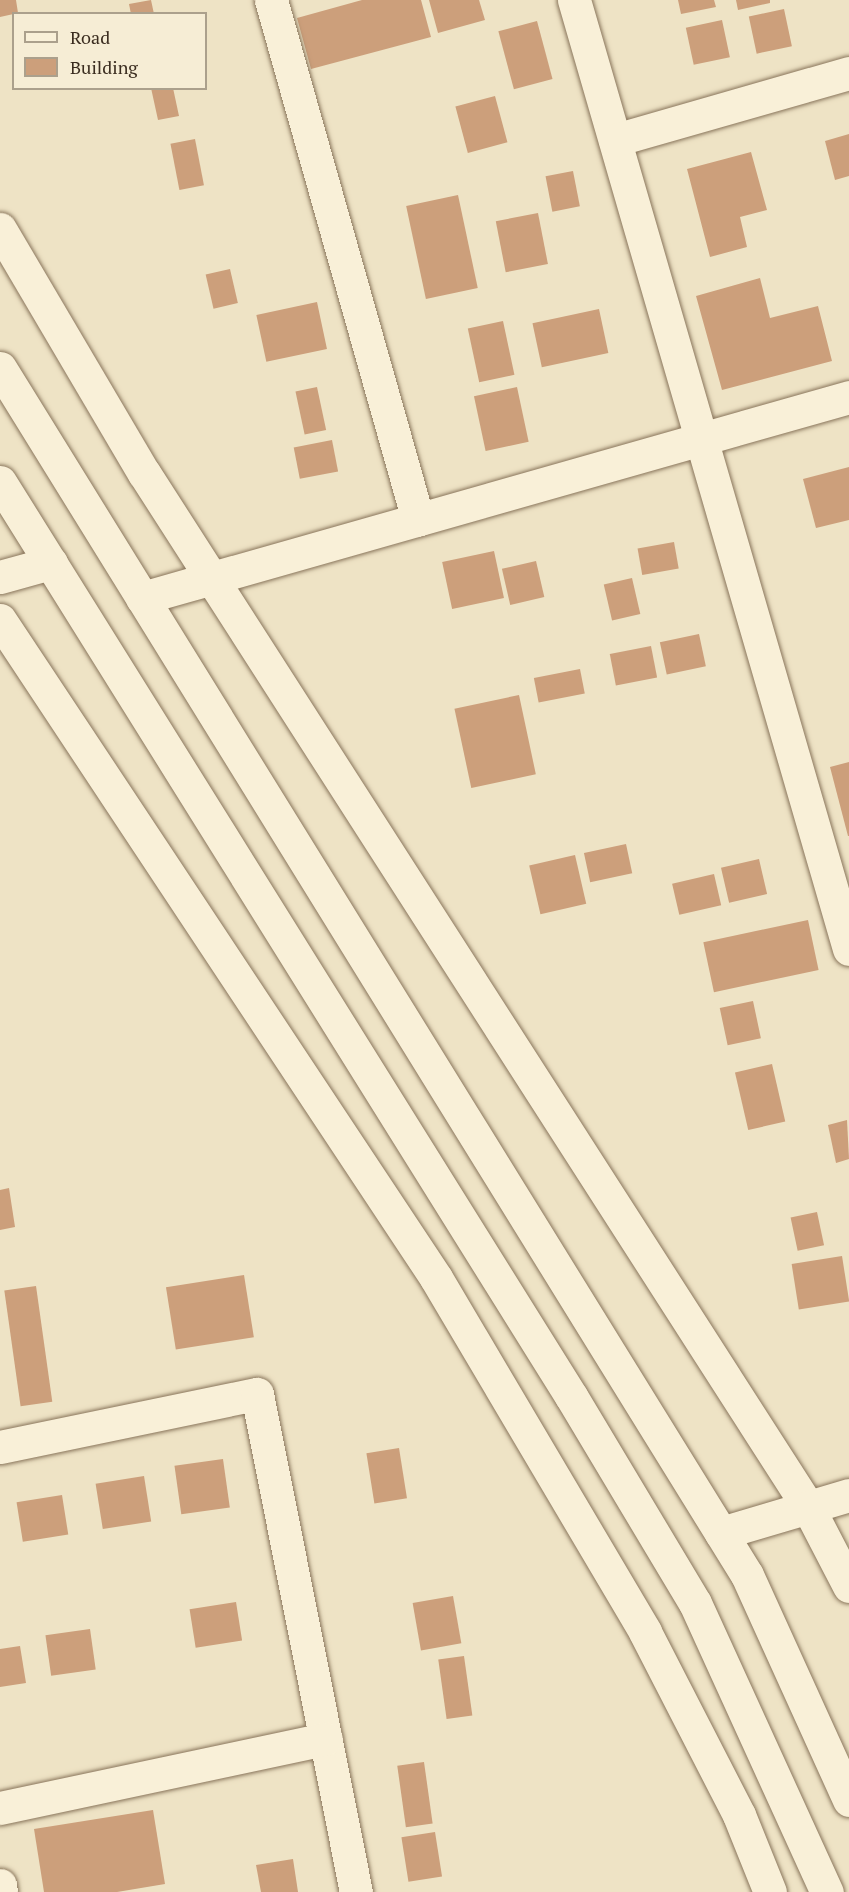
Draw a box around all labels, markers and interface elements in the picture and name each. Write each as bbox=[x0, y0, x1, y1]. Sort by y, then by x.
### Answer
legend bbox=[12, 12, 207, 90]
text: Road bbox=[70, 25, 110, 49]
text: Building bbox=[70, 55, 138, 79]

